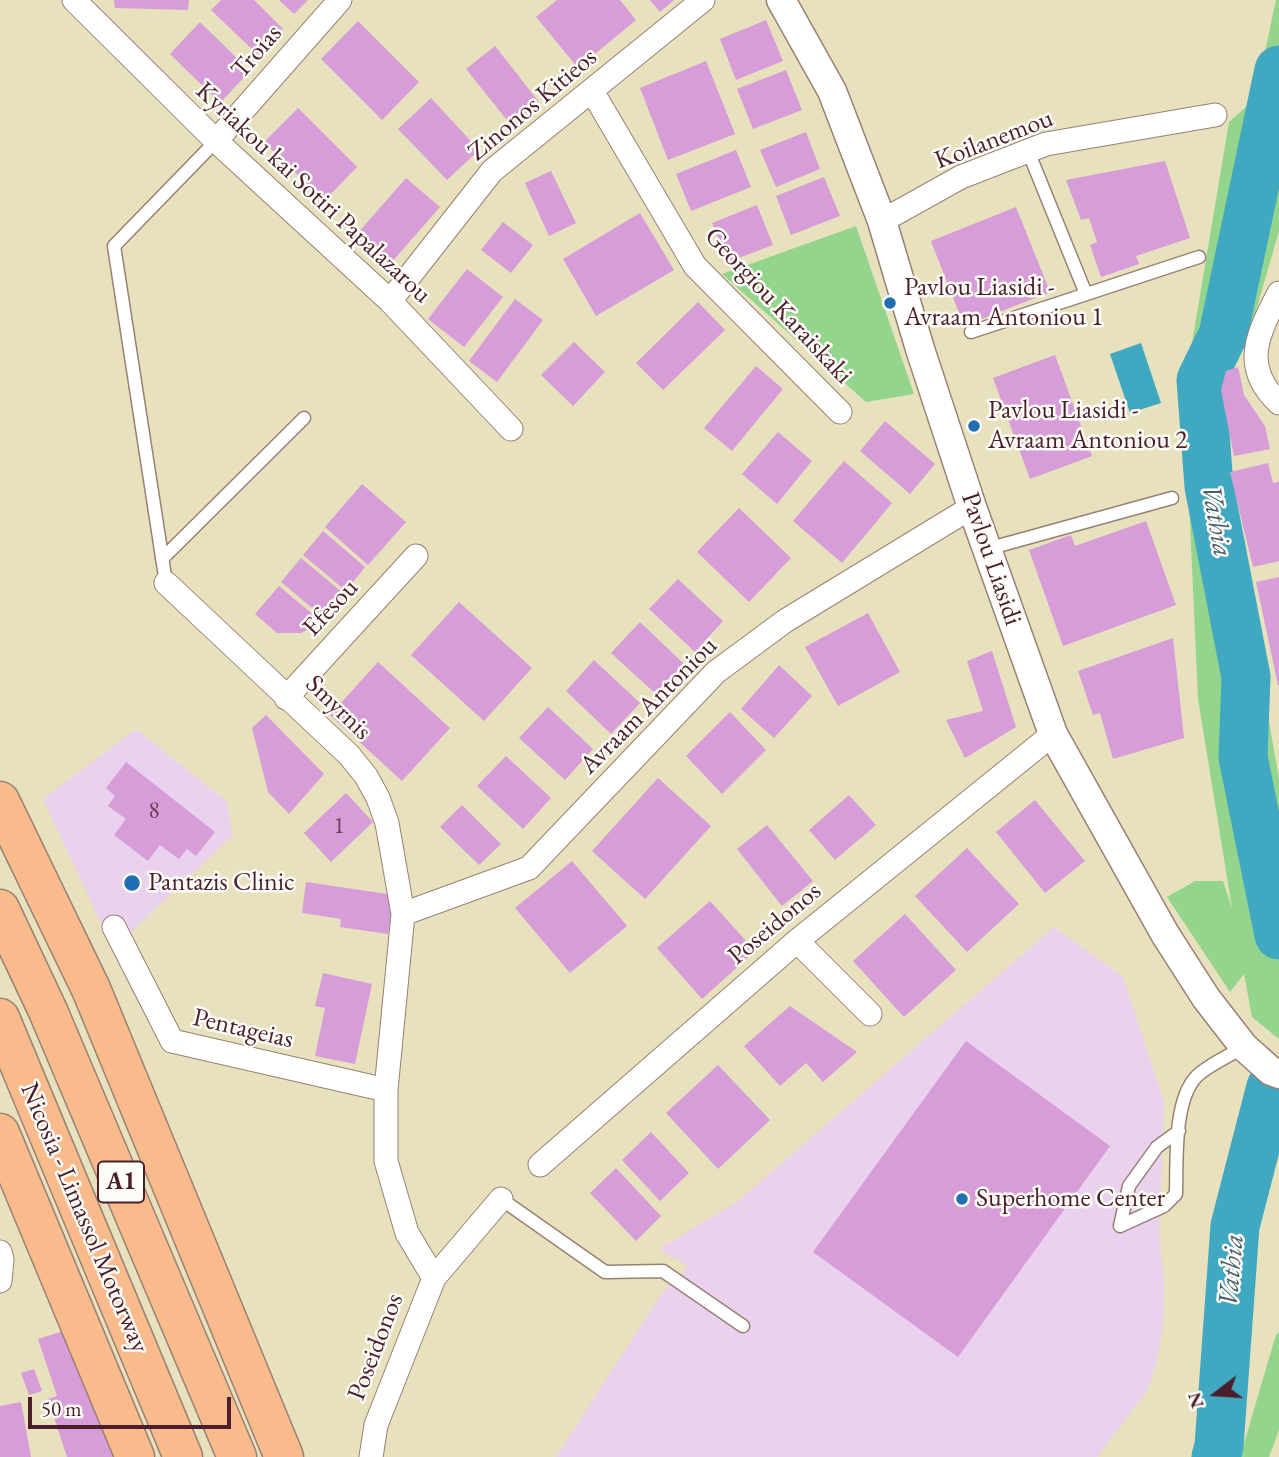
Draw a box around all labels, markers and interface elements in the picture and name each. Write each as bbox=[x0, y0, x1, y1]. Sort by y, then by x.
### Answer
street label: Troias bbox=[225, 19, 289, 85]
street label: Zinonos Kitieos bbox=[462, 42, 604, 168]
street label: Kyriakou kai Sotiri Papalazarou bbox=[189, 76, 437, 310]
street label: Koilanemou bbox=[930, 103, 1058, 177]
street label: Georgiou Karaiskaki bbox=[697, 221, 859, 391]
place label: Pavlou Liasidi - Avraam Antoniou 1 bbox=[904, 272, 1104, 334]
marker: Pavlou Liasidi - Avraam Antoniou 1 bbox=[882, 295, 898, 311]
place label: Pavlou Liasidi - Avraam Antoniou 2 bbox=[988, 395, 1188, 457]
marker: Pavlou Liasidi - Avraam Antoniou 2 bbox=[966, 418, 982, 434]
water label: Vathia bbox=[1193, 483, 1239, 559]
street label: Pavlou Liasidi bbox=[954, 488, 1028, 630]
street label: Efesou bbox=[297, 573, 365, 643]
street label: Avraam Antoniou bbox=[574, 631, 724, 781]
street label: Smyrnis bbox=[298, 669, 378, 747]
house number: 8 bbox=[148, 798, 160, 826]
house number: 1 bbox=[333, 813, 345, 841]
place label: Pantazis Clinic bbox=[148, 867, 295, 899]
marker: Pantazis Clinic bbox=[122, 873, 142, 893]
street label: Poseidonos bbox=[722, 876, 828, 972]
street label: Pentageias bbox=[190, 1002, 296, 1056]
street label: Nicosia - Limassol Motorway bbox=[13, 1079, 155, 1357]
road number: A1 bbox=[98, 1162, 144, 1202]
place label: Superhome Center bbox=[976, 1183, 1165, 1215]
marker: Superhome Center bbox=[954, 1191, 970, 1207]
water label: Vathia bbox=[1212, 1233, 1252, 1307]
street label: Poseidonos bbox=[341, 1289, 411, 1405]
north arrow bbox=[1181, 1359, 1251, 1429]
scale bar bbox=[32, 1384, 234, 1428]
text: N bbox=[1181, 1389, 1210, 1411]
text: 50 m bbox=[41, 1395, 82, 1422]

